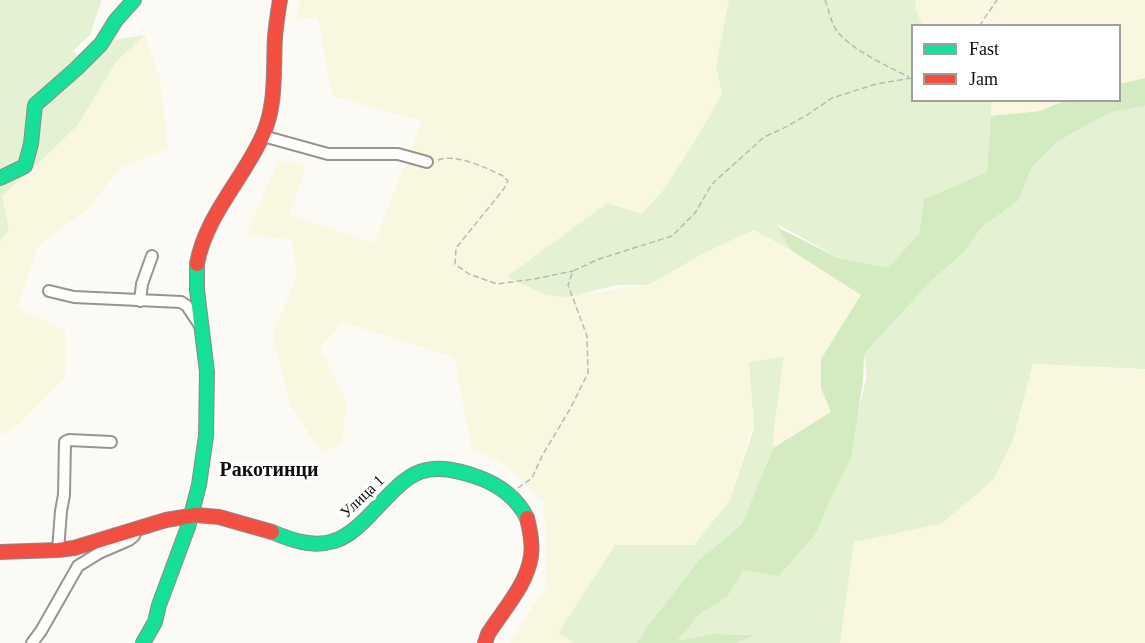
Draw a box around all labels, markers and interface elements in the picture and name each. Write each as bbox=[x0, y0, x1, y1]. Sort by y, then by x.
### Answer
legend bbox=[911, 24, 1121, 102]
text: Fast bbox=[969, 39, 999, 59]
text: Jam bbox=[969, 69, 998, 89]
district label: Ракотинци bbox=[219, 459, 319, 483]
street label: Улица 1 bbox=[337, 471, 389, 523]

